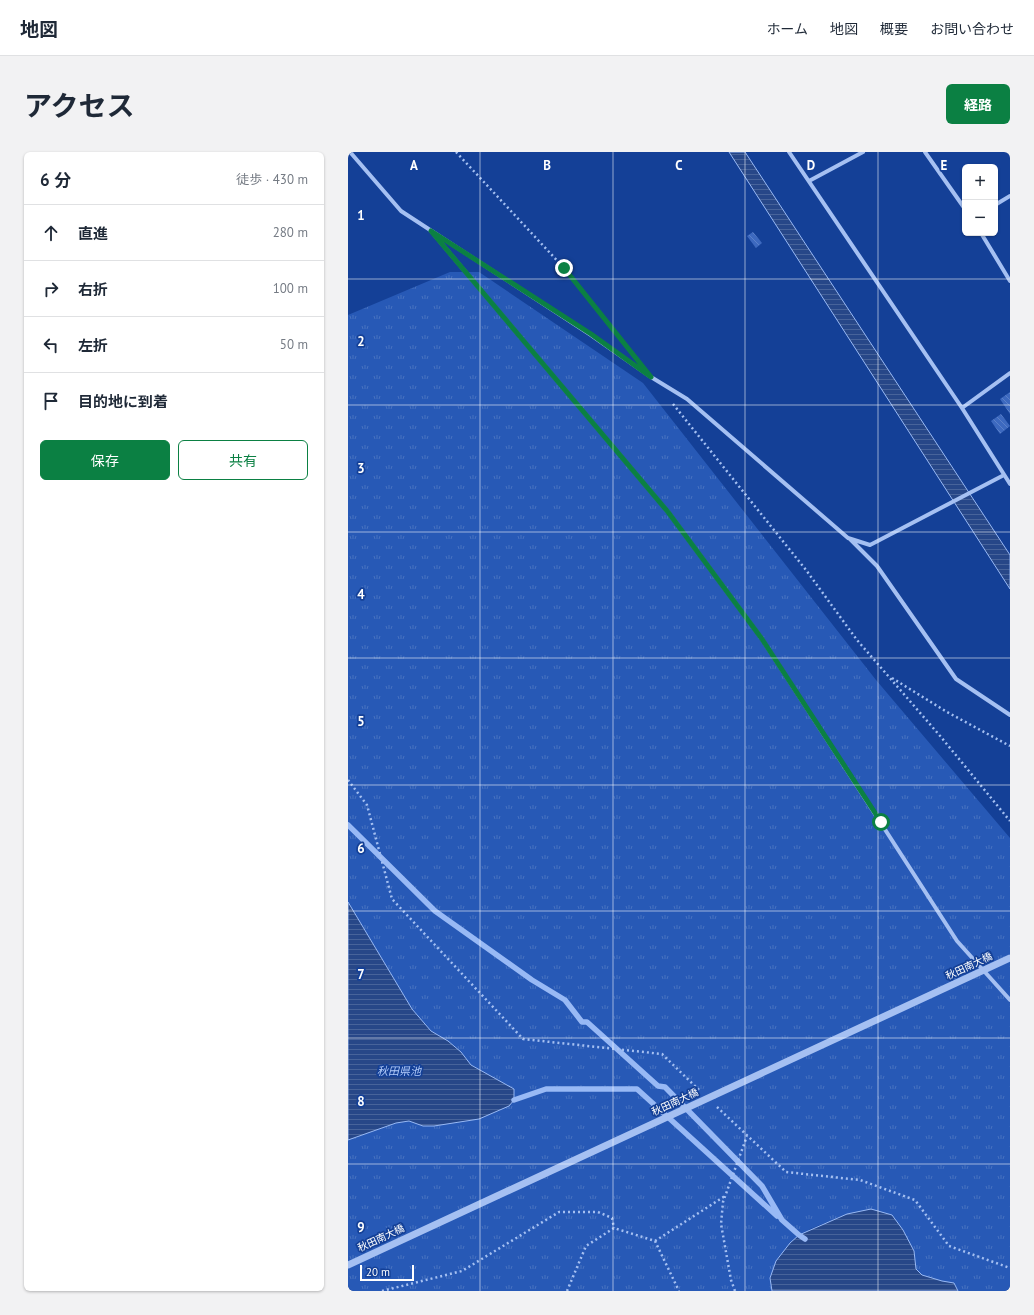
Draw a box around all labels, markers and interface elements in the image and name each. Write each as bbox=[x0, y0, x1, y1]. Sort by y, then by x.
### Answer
text: 地図 bbox=[20, 17, 58, 41]
text: ホーム bbox=[766, 20, 808, 38]
text: 地図 bbox=[830, 20, 858, 38]
text: 概要 bbox=[880, 20, 908, 38]
text: お問い合わせ bbox=[930, 20, 1014, 38]
button: 経路 bbox=[946, 84, 1010, 124]
text: アクセス bbox=[24, 87, 135, 124]
text: A bbox=[410, 157, 418, 174]
text: B bbox=[543, 157, 551, 174]
text: C bbox=[675, 157, 683, 174]
text: D bbox=[807, 157, 815, 174]
text: E bbox=[941, 157, 948, 174]
map controls bbox=[962, 164, 998, 236]
button: + bbox=[962, 164, 998, 200]
text: 6 分 bbox=[40, 169, 71, 191]
text: 徒歩 · 430 m bbox=[236, 171, 308, 188]
button: − bbox=[962, 200, 998, 236]
text: 1 bbox=[357, 207, 365, 224]
icon: ahead bbox=[40, 222, 62, 244]
text: 直進 bbox=[78, 224, 108, 243]
text: 280 m bbox=[273, 224, 308, 241]
route end bbox=[555, 259, 573, 277]
icon: right bbox=[40, 278, 62, 300]
text: 右折 bbox=[78, 280, 108, 299]
text: 100 m bbox=[273, 280, 308, 297]
text: 2 bbox=[357, 333, 365, 350]
icon: left bbox=[40, 334, 62, 356]
text: 左折 bbox=[78, 336, 108, 355]
text: 50 m bbox=[280, 336, 308, 353]
icon: arrive bbox=[40, 390, 62, 412]
text: 目的地に到着 bbox=[78, 392, 168, 411]
button: 保存 bbox=[40, 440, 170, 480]
button: 共有 bbox=[178, 440, 308, 480]
text: 3 bbox=[357, 460, 365, 477]
text: 4 bbox=[357, 586, 365, 603]
text: 5 bbox=[357, 713, 365, 730]
route start bbox=[872, 813, 890, 831]
text: 6 bbox=[357, 840, 365, 857]
street label: 秋田南大橋 bbox=[944, 950, 994, 982]
text: 7 bbox=[357, 966, 365, 983]
water label: 秋田県池 bbox=[377, 1064, 422, 1078]
street label: 秋田南大橋 bbox=[650, 1086, 700, 1118]
text: 8 bbox=[357, 1093, 365, 1110]
text: 9 bbox=[357, 1219, 365, 1236]
street label: 秋田南大橋 bbox=[356, 1222, 406, 1254]
scale bar bbox=[360, 1263, 414, 1282]
text: 20 m bbox=[366, 1265, 390, 1279]

